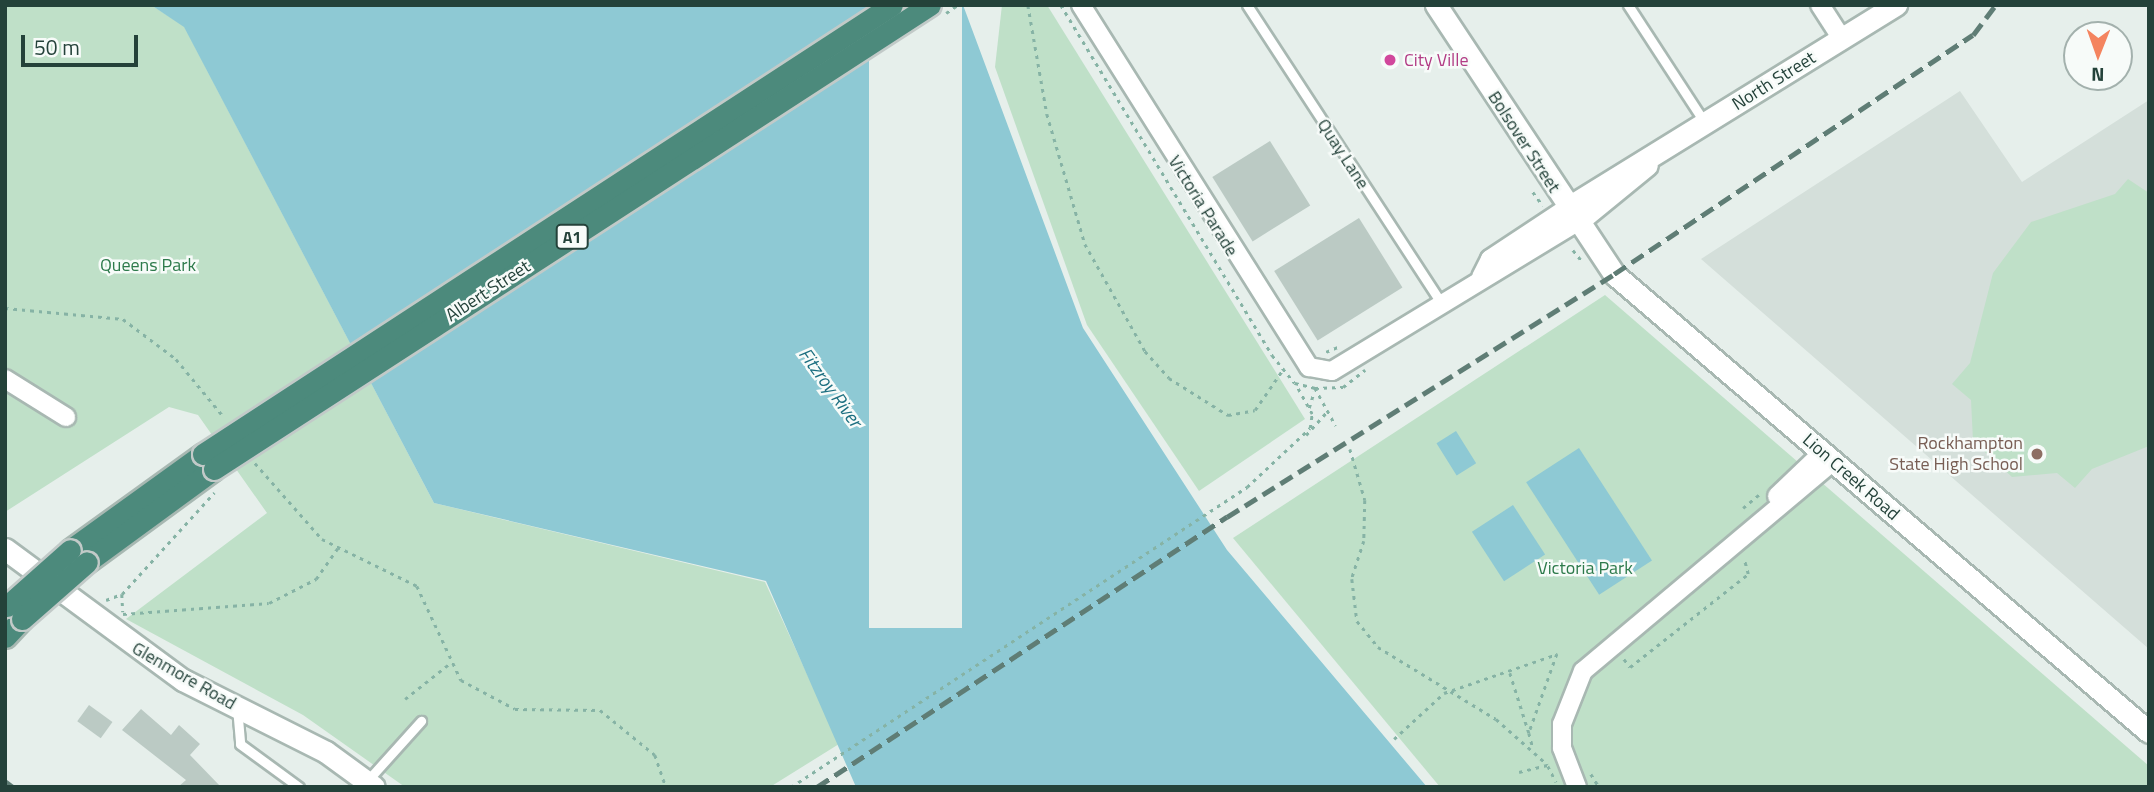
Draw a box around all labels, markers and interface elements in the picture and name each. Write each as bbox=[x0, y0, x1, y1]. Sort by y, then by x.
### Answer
scale bar bbox=[24, 21, 142, 65]
north arrow bbox=[2063, 21, 2133, 91]
text: 50 m bbox=[34, 31, 80, 63]
street label: North Street bbox=[1728, 47, 1820, 115]
place label: City Ville bbox=[1404, 49, 1469, 71]
marker: City Ville bbox=[1382, 52, 1398, 68]
text: N bbox=[2091, 61, 2105, 90]
street label: Bolsover Street bbox=[1483, 87, 1565, 197]
street label: Quay Lane bbox=[1312, 115, 1374, 193]
street label: Victoria Parade bbox=[1163, 152, 1243, 260]
road number: A1 bbox=[554, 224, 590, 249]
park label: Queens Park bbox=[100, 254, 196, 276]
street label: Albert Street bbox=[442, 256, 534, 326]
water label: Fitzroy River bbox=[795, 343, 867, 431]
street label: Lion Creek Road bbox=[1798, 429, 1904, 525]
place label: Rockhampton State High School bbox=[1889, 433, 2023, 476]
marker: Rockhampton State High School bbox=[2029, 446, 2045, 462]
park label: Victoria Park bbox=[1537, 557, 1633, 579]
street label: Glenmore Road bbox=[128, 637, 240, 715]

